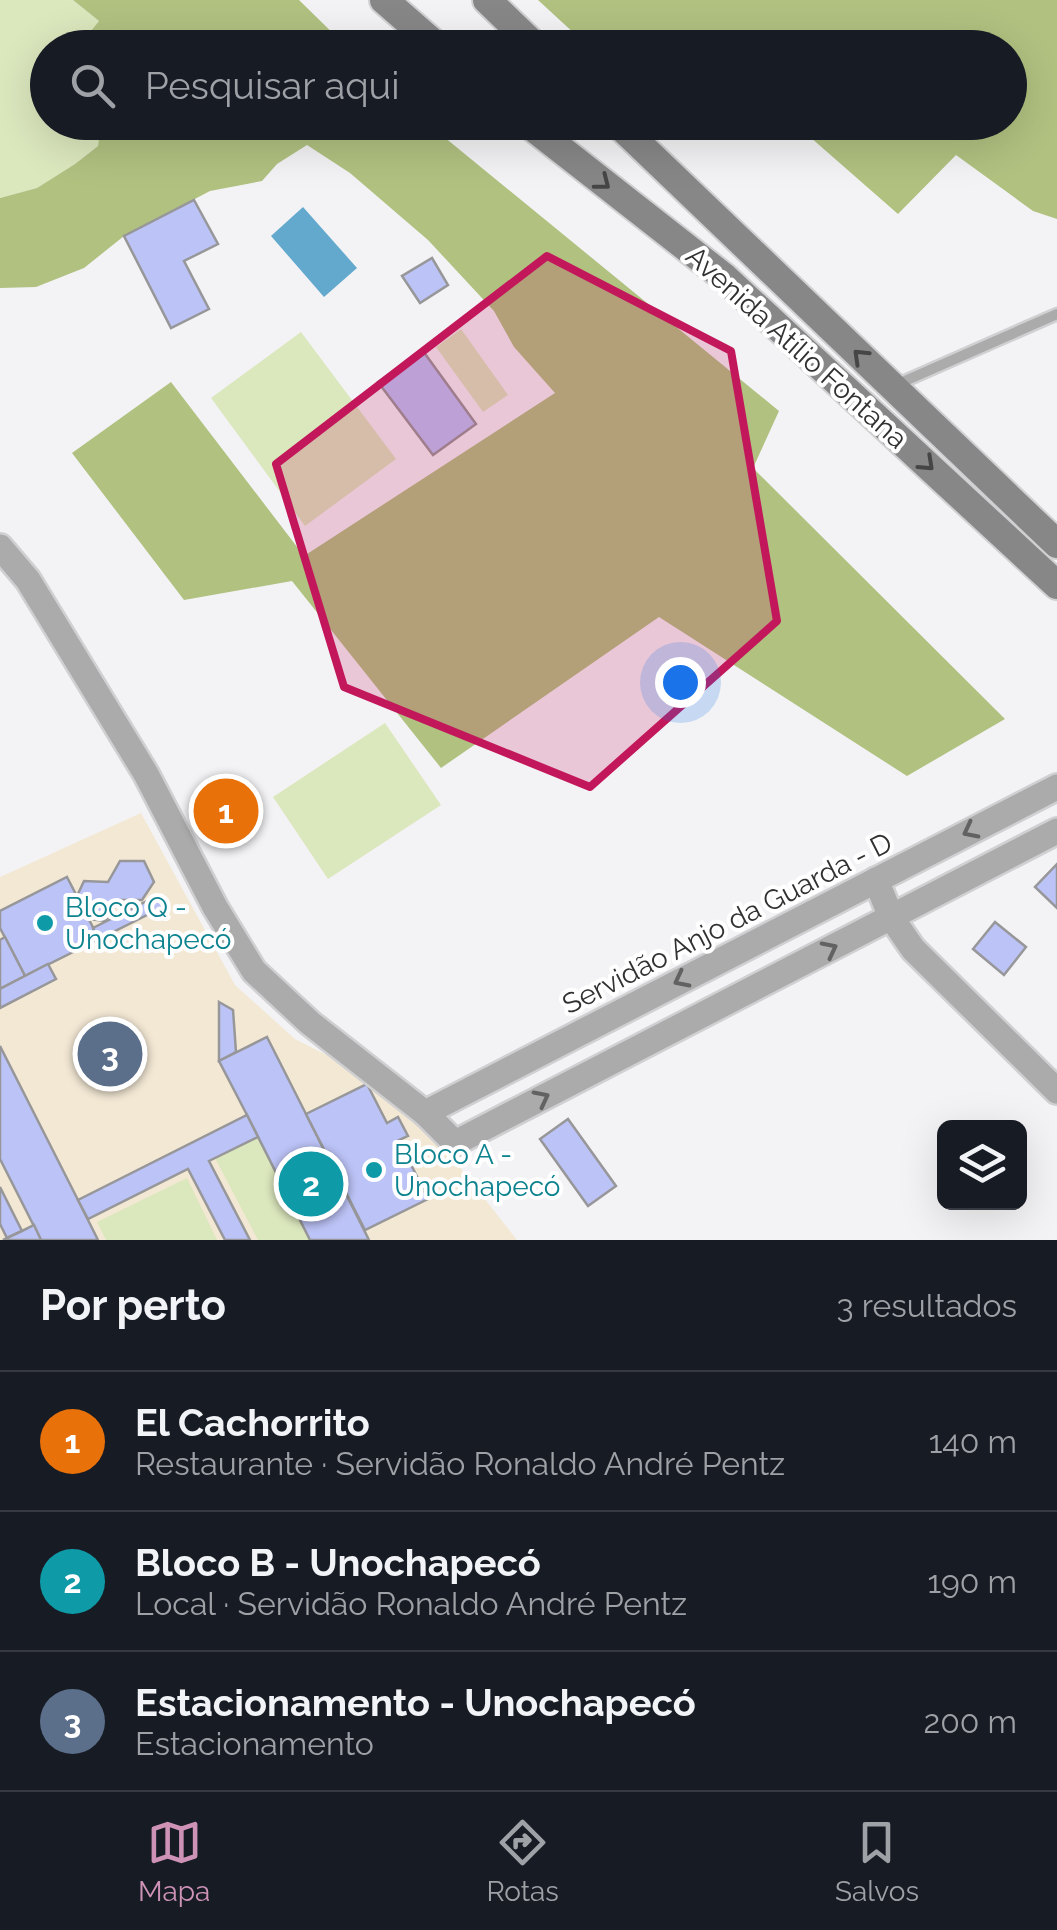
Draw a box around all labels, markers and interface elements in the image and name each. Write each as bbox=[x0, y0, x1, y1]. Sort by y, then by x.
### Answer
search box bbox=[30, 30, 1027, 140]
icon: search bbox=[65, 58, 120, 113]
text: Pesquisar aqui bbox=[145, 63, 399, 108]
one-way arrow bbox=[592, 171, 610, 188]
street label: Avenida Atílio Fontana bbox=[679, 239, 914, 455]
one-way arrow bbox=[853, 350, 871, 368]
one-way arrow bbox=[916, 453, 934, 471]
your location bbox=[655, 657, 706, 708]
pin: 1 bbox=[194, 774, 258, 848]
one-way arrow bbox=[963, 819, 981, 839]
street label: Servidão Anjo da Guarda - D bbox=[557, 826, 897, 1021]
place label: Bloco Q - Unochapecó bbox=[65, 891, 232, 956]
marker: Bloco Q - Unochapecó bbox=[34, 912, 56, 934]
one-way arrow bbox=[820, 942, 838, 961]
one-way arrow bbox=[674, 968, 692, 987]
pin: 3 bbox=[78, 1016, 142, 1092]
one-way arrow bbox=[531, 1091, 549, 1110]
map controls bbox=[937, 1120, 1027, 1210]
button: layers bbox=[937, 1120, 1027, 1210]
place label: Bloco A - Unochapecó bbox=[394, 1138, 561, 1203]
pin: 2 bbox=[278, 1146, 344, 1222]
marker: Bloco A - Unochapecó bbox=[363, 1159, 385, 1181]
text: Por perto bbox=[40, 1281, 226, 1330]
text: 3 resultados bbox=[837, 1287, 1017, 1324]
text: El Cachorrito bbox=[135, 1400, 370, 1445]
text: 1 bbox=[65, 1423, 80, 1460]
text: 140 m bbox=[929, 1423, 1017, 1460]
text: Restaurante · Servidão Ronaldo André Pentz bbox=[135, 1445, 785, 1482]
text: Bloco B - Unochapecó bbox=[135, 1540, 541, 1585]
text: 2 bbox=[63, 1563, 82, 1600]
text: 190 m bbox=[927, 1563, 1017, 1600]
text: Local · Servidão Ronaldo André Pentz bbox=[135, 1585, 687, 1622]
text: Estacionamento - Unochapecó bbox=[135, 1680, 696, 1725]
text: 3 bbox=[64, 1703, 81, 1740]
text: 200 m bbox=[924, 1703, 1017, 1740]
text: Estacionamento bbox=[135, 1725, 374, 1762]
tab: Mapa bbox=[138, 1815, 210, 1908]
tab: Rotas bbox=[486, 1815, 559, 1908]
tab: Salvos bbox=[835, 1815, 919, 1908]

